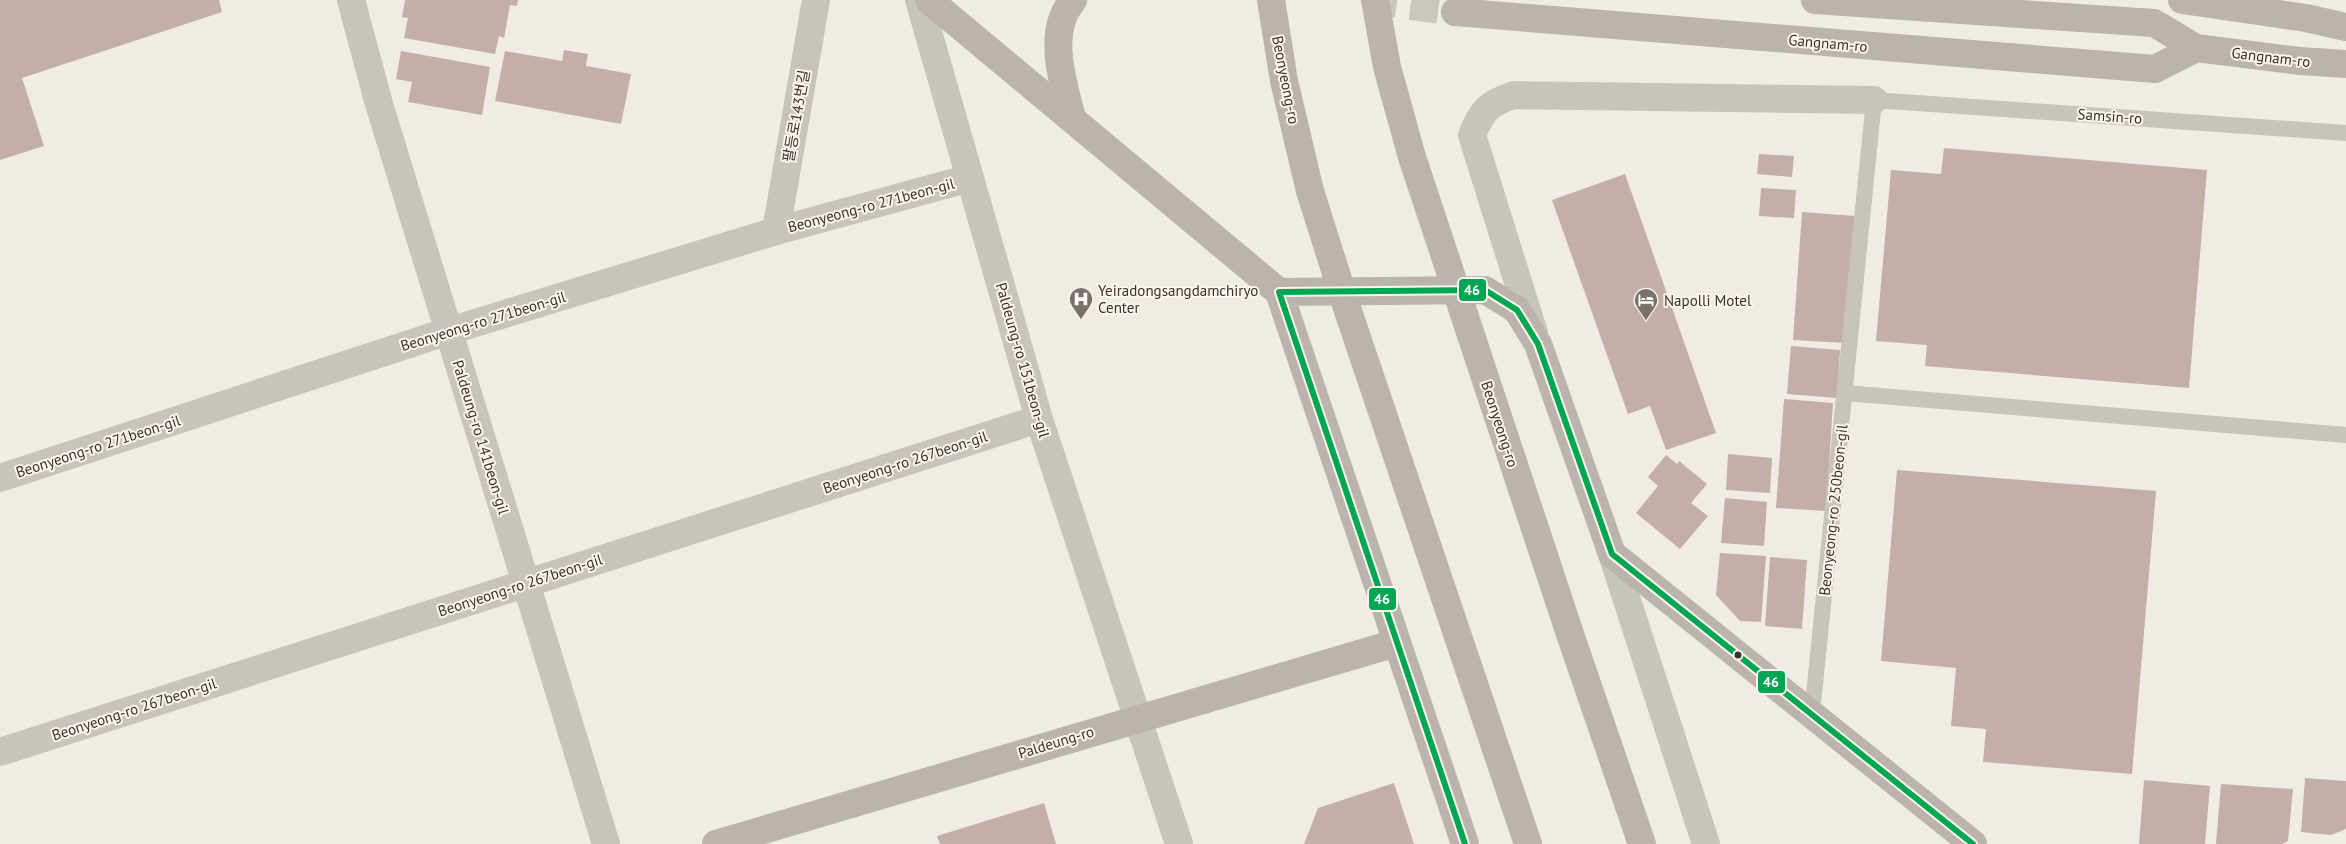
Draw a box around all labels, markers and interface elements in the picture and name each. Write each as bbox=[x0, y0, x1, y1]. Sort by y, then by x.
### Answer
street label: Gangnam-ro bbox=[1788, 30, 1868, 56]
street label: Beonyeong-ro bbox=[1268, 34, 1304, 126]
street label: Gangnam-ro bbox=[2231, 43, 2311, 71]
street label: 팔등로143번길 bbox=[779, 68, 813, 164]
street label: Samsin-ro bbox=[2077, 104, 2143, 128]
street label: Beonyeong-ro 271beon-gil bbox=[786, 173, 957, 236]
line badge: 46 bbox=[1458, 278, 1487, 302]
street label: Paldeung-ro 151beon-gil bbox=[992, 280, 1054, 440]
place label: Yeiradongsangdamchiryo Center bbox=[1098, 281, 1258, 317]
text: 46 bbox=[1464, 281, 1480, 299]
hospital icon: Yeiradongsangdamchiryo Center bbox=[1068, 286, 1094, 320]
street label: Beonyeong-ro 271beon-gil bbox=[398, 287, 568, 355]
hotel icon: Napolli Motel bbox=[1633, 287, 1659, 321]
place label: Napolli Motel bbox=[1664, 291, 1752, 310]
street label: Paldeung-ro 141beon-gil bbox=[448, 358, 514, 517]
street label: Beonyeong-ro bbox=[1477, 378, 1523, 470]
street label: Beonyeong-ro 271beon-gil bbox=[13, 410, 183, 482]
street label: Beonyeong-ro 250beon-gil bbox=[1815, 423, 1851, 596]
street label: Beonyeong-ro 267beon-gil bbox=[820, 426, 990, 498]
street label: Beonyeong-ro 267beon-gil bbox=[435, 549, 605, 621]
line badge: 46 bbox=[1368, 587, 1397, 611]
text: 46 bbox=[1374, 590, 1390, 608]
unlabelled marker bbox=[1733, 650, 1743, 660]
line badge: 46 bbox=[1757, 670, 1786, 694]
street label: Beonyeong-ro 267beon-gil bbox=[49, 673, 219, 745]
text: 46 bbox=[1763, 673, 1779, 691]
street label: Paldeung-ro bbox=[1016, 721, 1096, 763]

